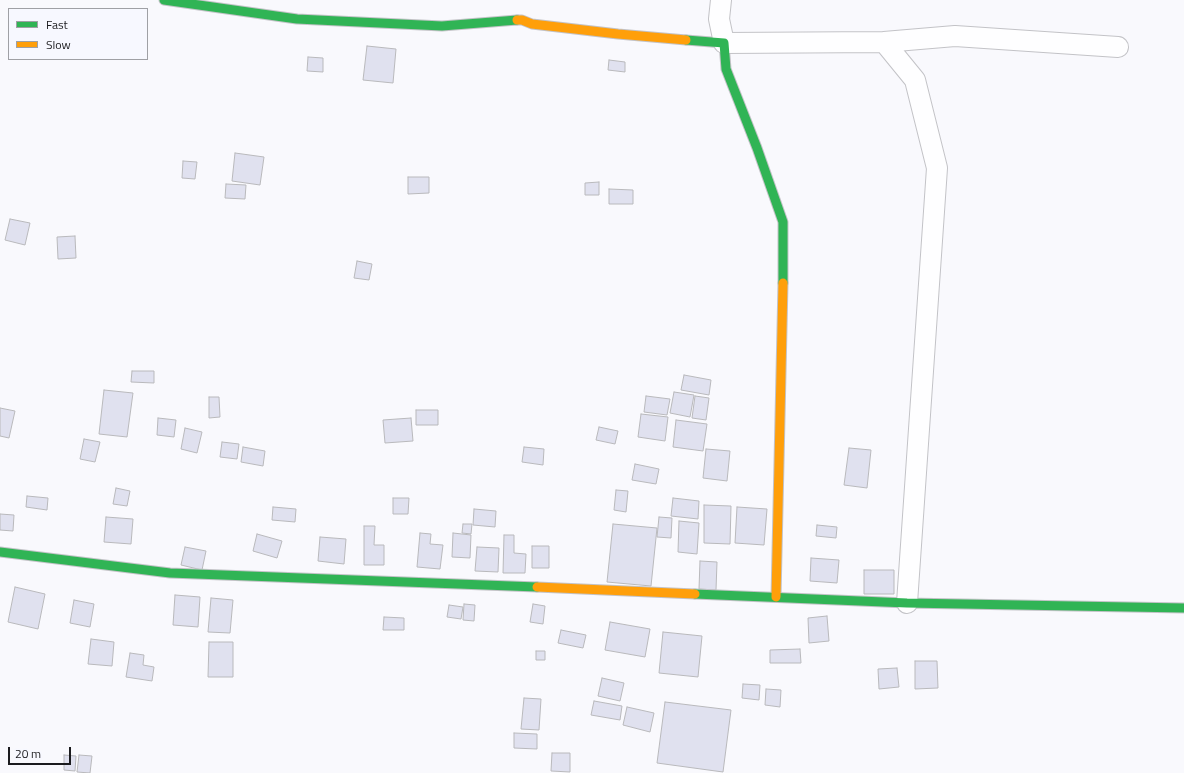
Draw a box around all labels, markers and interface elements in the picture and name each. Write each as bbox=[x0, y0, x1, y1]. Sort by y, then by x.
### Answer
legend bbox=[8, 8, 148, 60]
text: Fast bbox=[46, 15, 68, 34]
text: Slow bbox=[46, 35, 71, 54]
scale bar bbox=[10, 739, 73, 765]
text: 20 m bbox=[15, 744, 41, 763]

